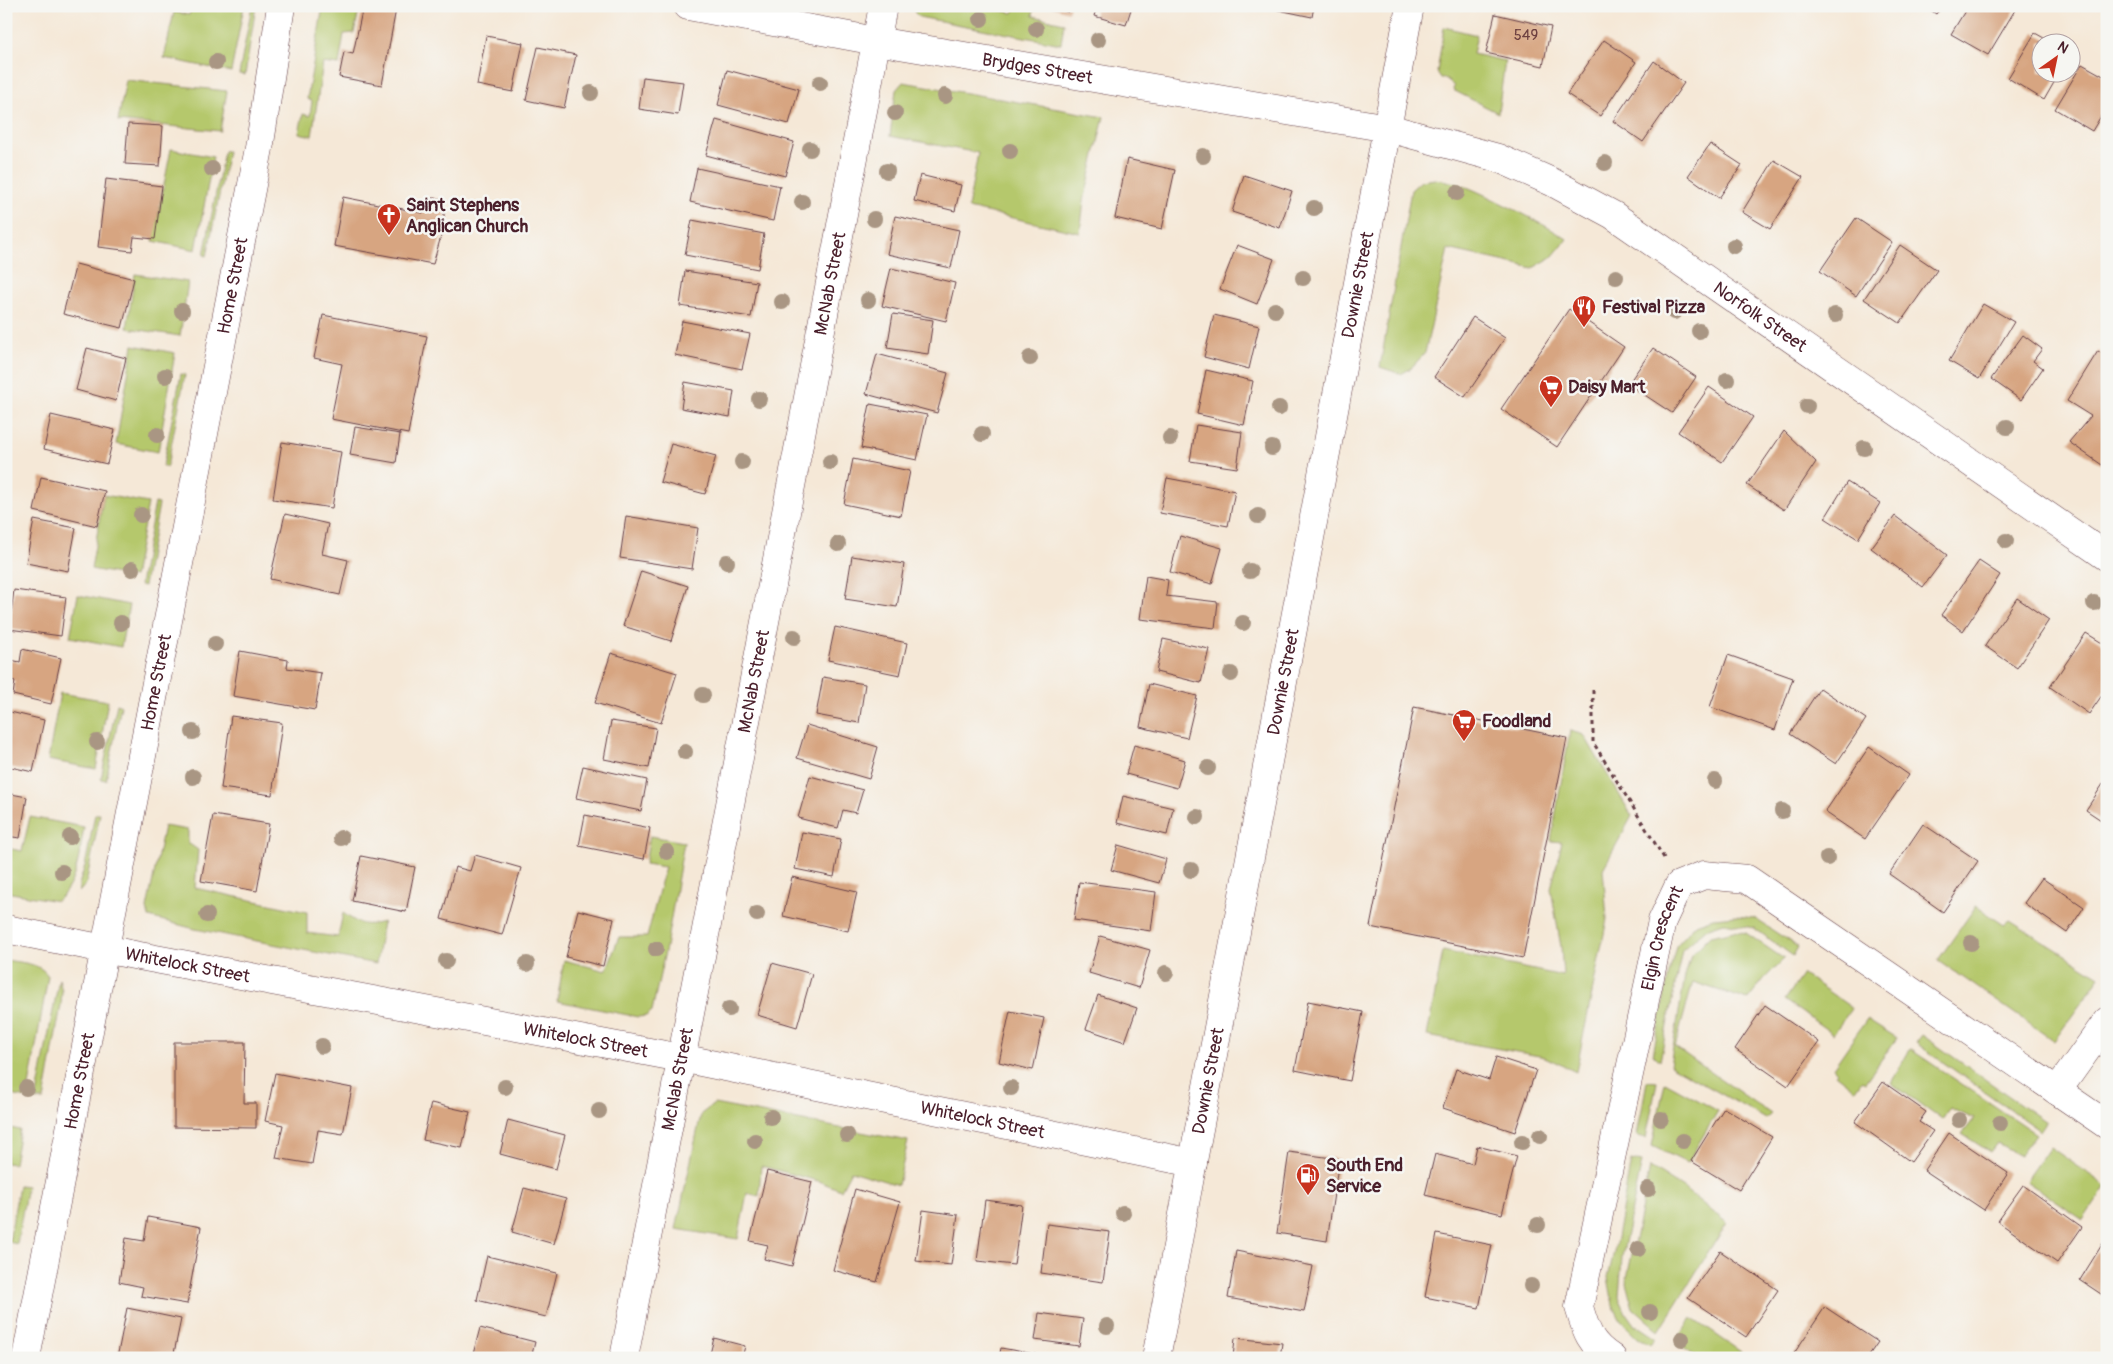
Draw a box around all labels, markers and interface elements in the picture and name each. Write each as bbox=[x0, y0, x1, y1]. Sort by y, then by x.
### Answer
house number: 549 bbox=[1514, 26, 1538, 45]
north arrow bbox=[2030, 32, 2080, 82]
text: N bbox=[2054, 38, 2071, 57]
street label: Brydges Street bbox=[980, 48, 1095, 89]
place label: Saint Stephens Anglican Church bbox=[406, 194, 529, 238]
church icon: Saint Stephens Anglican Church bbox=[376, 202, 402, 236]
street label: McNab Street bbox=[809, 229, 851, 337]
street label: Downie Street bbox=[1336, 229, 1379, 340]
street label: Home Street bbox=[212, 235, 253, 336]
street label: Norfolk Street bbox=[1709, 276, 1812, 358]
restaurant icon: Festival Pizza bbox=[1571, 294, 1597, 328]
place label: Festival Pizza bbox=[1602, 296, 1706, 319]
supermarket icon: Daisy Mart bbox=[1538, 374, 1564, 408]
place label: Daisy Mart bbox=[1568, 376, 1646, 399]
street label: Downie Street bbox=[1262, 626, 1304, 737]
street label: McNab Street bbox=[733, 627, 775, 735]
street label: Home Street bbox=[136, 631, 177, 733]
supermarket icon: Foodland bbox=[1451, 708, 1477, 742]
place label: Foodland bbox=[1482, 710, 1551, 733]
street label: Elgin Crescent bbox=[1636, 881, 1689, 993]
street label: Whitelock Street bbox=[123, 942, 253, 988]
street label: Whitelock Street bbox=[521, 1017, 651, 1063]
street label: McNab Street bbox=[656, 1025, 699, 1132]
street label: Downie Street bbox=[1187, 1025, 1229, 1136]
street label: Home Street bbox=[59, 1030, 100, 1131]
street label: Whitelock Street bbox=[918, 1096, 1048, 1144]
place label: South End Service bbox=[1326, 1154, 1403, 1198]
fuel station icon: South End Service bbox=[1295, 1162, 1321, 1196]

